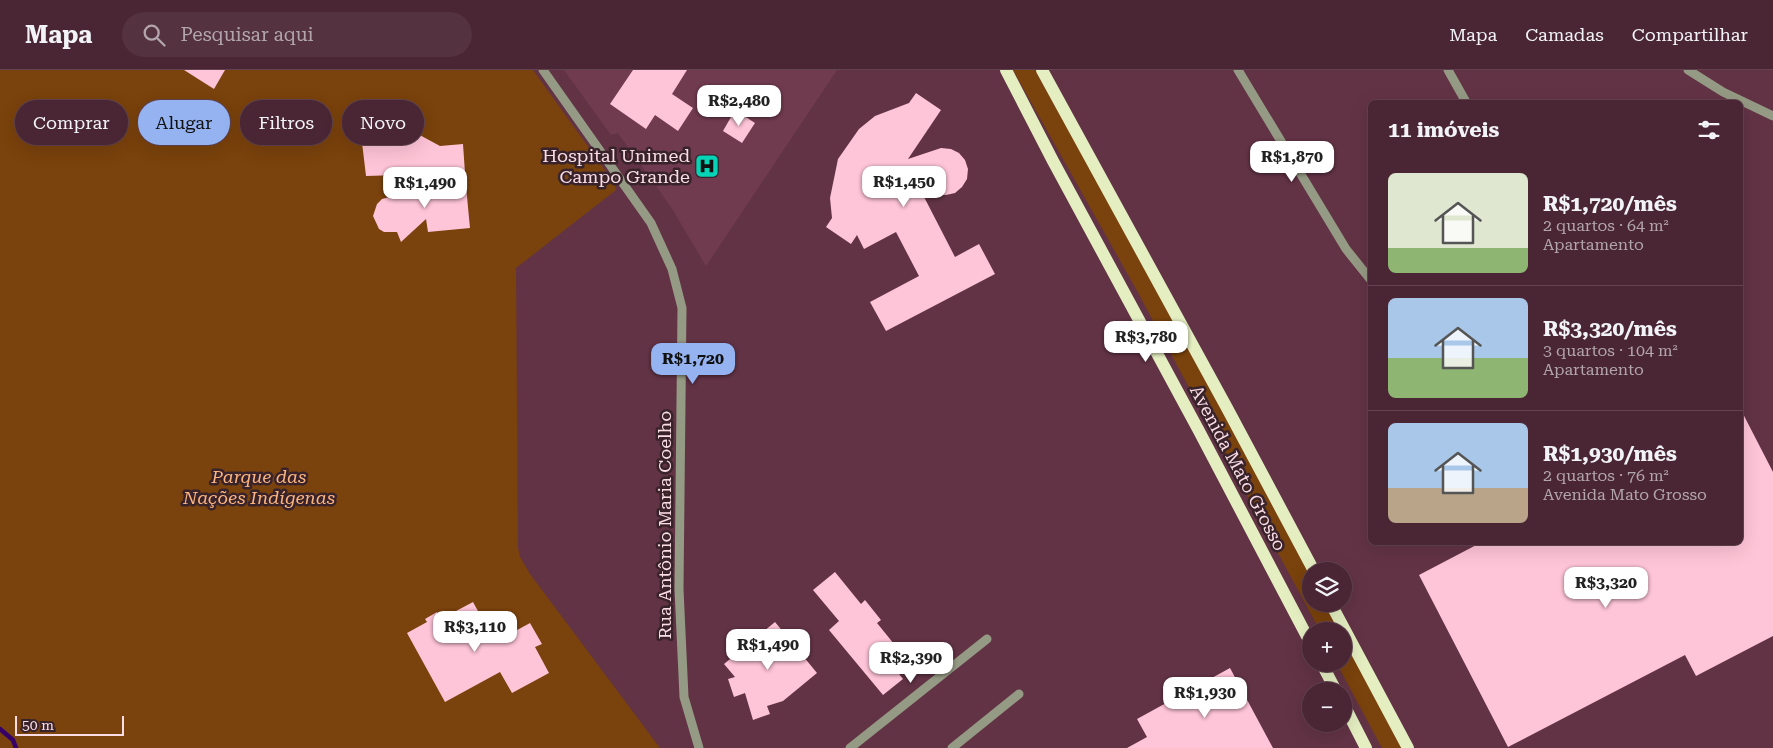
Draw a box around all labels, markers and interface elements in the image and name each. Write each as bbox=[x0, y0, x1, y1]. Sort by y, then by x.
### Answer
search box bbox=[122, 12, 472, 57]
text: Mapa bbox=[25, 21, 92, 49]
icon: search bbox=[140, 21, 168, 49]
text: Pesquisar aqui bbox=[180, 23, 314, 46]
text: Mapa bbox=[1449, 24, 1497, 45]
text: Camadas bbox=[1525, 24, 1604, 45]
text: Compartilhar bbox=[1632, 24, 1748, 45]
pin: R$2,480 bbox=[693, 85, 785, 127]
text: R$2,480 bbox=[708, 91, 770, 110]
chip: Comprar bbox=[15, 100, 128, 145]
chip: Alugar bbox=[138, 100, 230, 145]
chip: Filtros bbox=[240, 100, 332, 145]
chip: Novo bbox=[342, 100, 424, 145]
icon: filters bbox=[1695, 116, 1723, 144]
text: 11 imóveis bbox=[1388, 118, 1499, 142]
pin: R$1,870 bbox=[1246, 140, 1338, 183]
place label: Hospital Unimed Campo Grande bbox=[542, 145, 690, 187]
text: R$1,870 bbox=[1261, 147, 1323, 166]
hospital icon: Hospital Unimed Campo Grande bbox=[694, 153, 720, 179]
pin: R$1,490 bbox=[379, 166, 471, 209]
pin: R$1,450 bbox=[858, 166, 950, 208]
text: R$1,450 bbox=[873, 172, 935, 191]
text: R$1,490 bbox=[394, 173, 456, 192]
text: R$1,720/mês bbox=[1543, 192, 1677, 216]
icon: home bbox=[1428, 193, 1488, 253]
text: 2 quartos · 64 m² bbox=[1543, 216, 1669, 235]
text: Apartamento bbox=[1543, 235, 1644, 254]
text: R$3,320/mês bbox=[1543, 317, 1677, 341]
icon: home bbox=[1428, 318, 1488, 378]
pin: R$3,780 bbox=[1100, 320, 1192, 363]
text: R$3,780 bbox=[1115, 327, 1177, 346]
text: 3 quartos · 104 m² bbox=[1543, 341, 1678, 360]
pin: R$1,720 bbox=[647, 342, 739, 385]
text: R$1,720 bbox=[662, 349, 724, 368]
text: Apartamento bbox=[1543, 360, 1644, 379]
street label: Avenida Mato Grosso bbox=[1186, 382, 1291, 554]
street label: Rua Antônio Maria Coelho bbox=[654, 411, 675, 639]
text: R$1,930/mês bbox=[1543, 442, 1677, 466]
icon: home bbox=[1428, 443, 1488, 503]
park label: Parque das Nações Indígenas bbox=[182, 466, 335, 508]
text: 2 quartos · 76 m² bbox=[1543, 466, 1669, 485]
text: Avenida Mato Grosso bbox=[1543, 485, 1707, 504]
map controls bbox=[1302, 562, 1352, 732]
button: layers bbox=[1302, 562, 1352, 612]
pin: R$3,320 bbox=[1560, 566, 1652, 609]
text: R$3,320 bbox=[1575, 573, 1637, 592]
pin: R$3,110 bbox=[429, 610, 521, 653]
text: R$3,110 bbox=[444, 617, 506, 636]
button: + bbox=[1302, 622, 1352, 672]
pin: R$1,490 bbox=[722, 628, 814, 671]
text: R$1,490 bbox=[737, 635, 799, 654]
pin: R$2,390 bbox=[865, 642, 957, 684]
text: R$2,390 bbox=[880, 648, 942, 667]
pin: R$1,930 bbox=[1159, 676, 1251, 719]
button: − bbox=[1302, 682, 1352, 732]
text: R$1,930 bbox=[1174, 683, 1236, 702]
scale bar bbox=[15, 713, 124, 736]
text: 50 m bbox=[22, 717, 54, 733]

